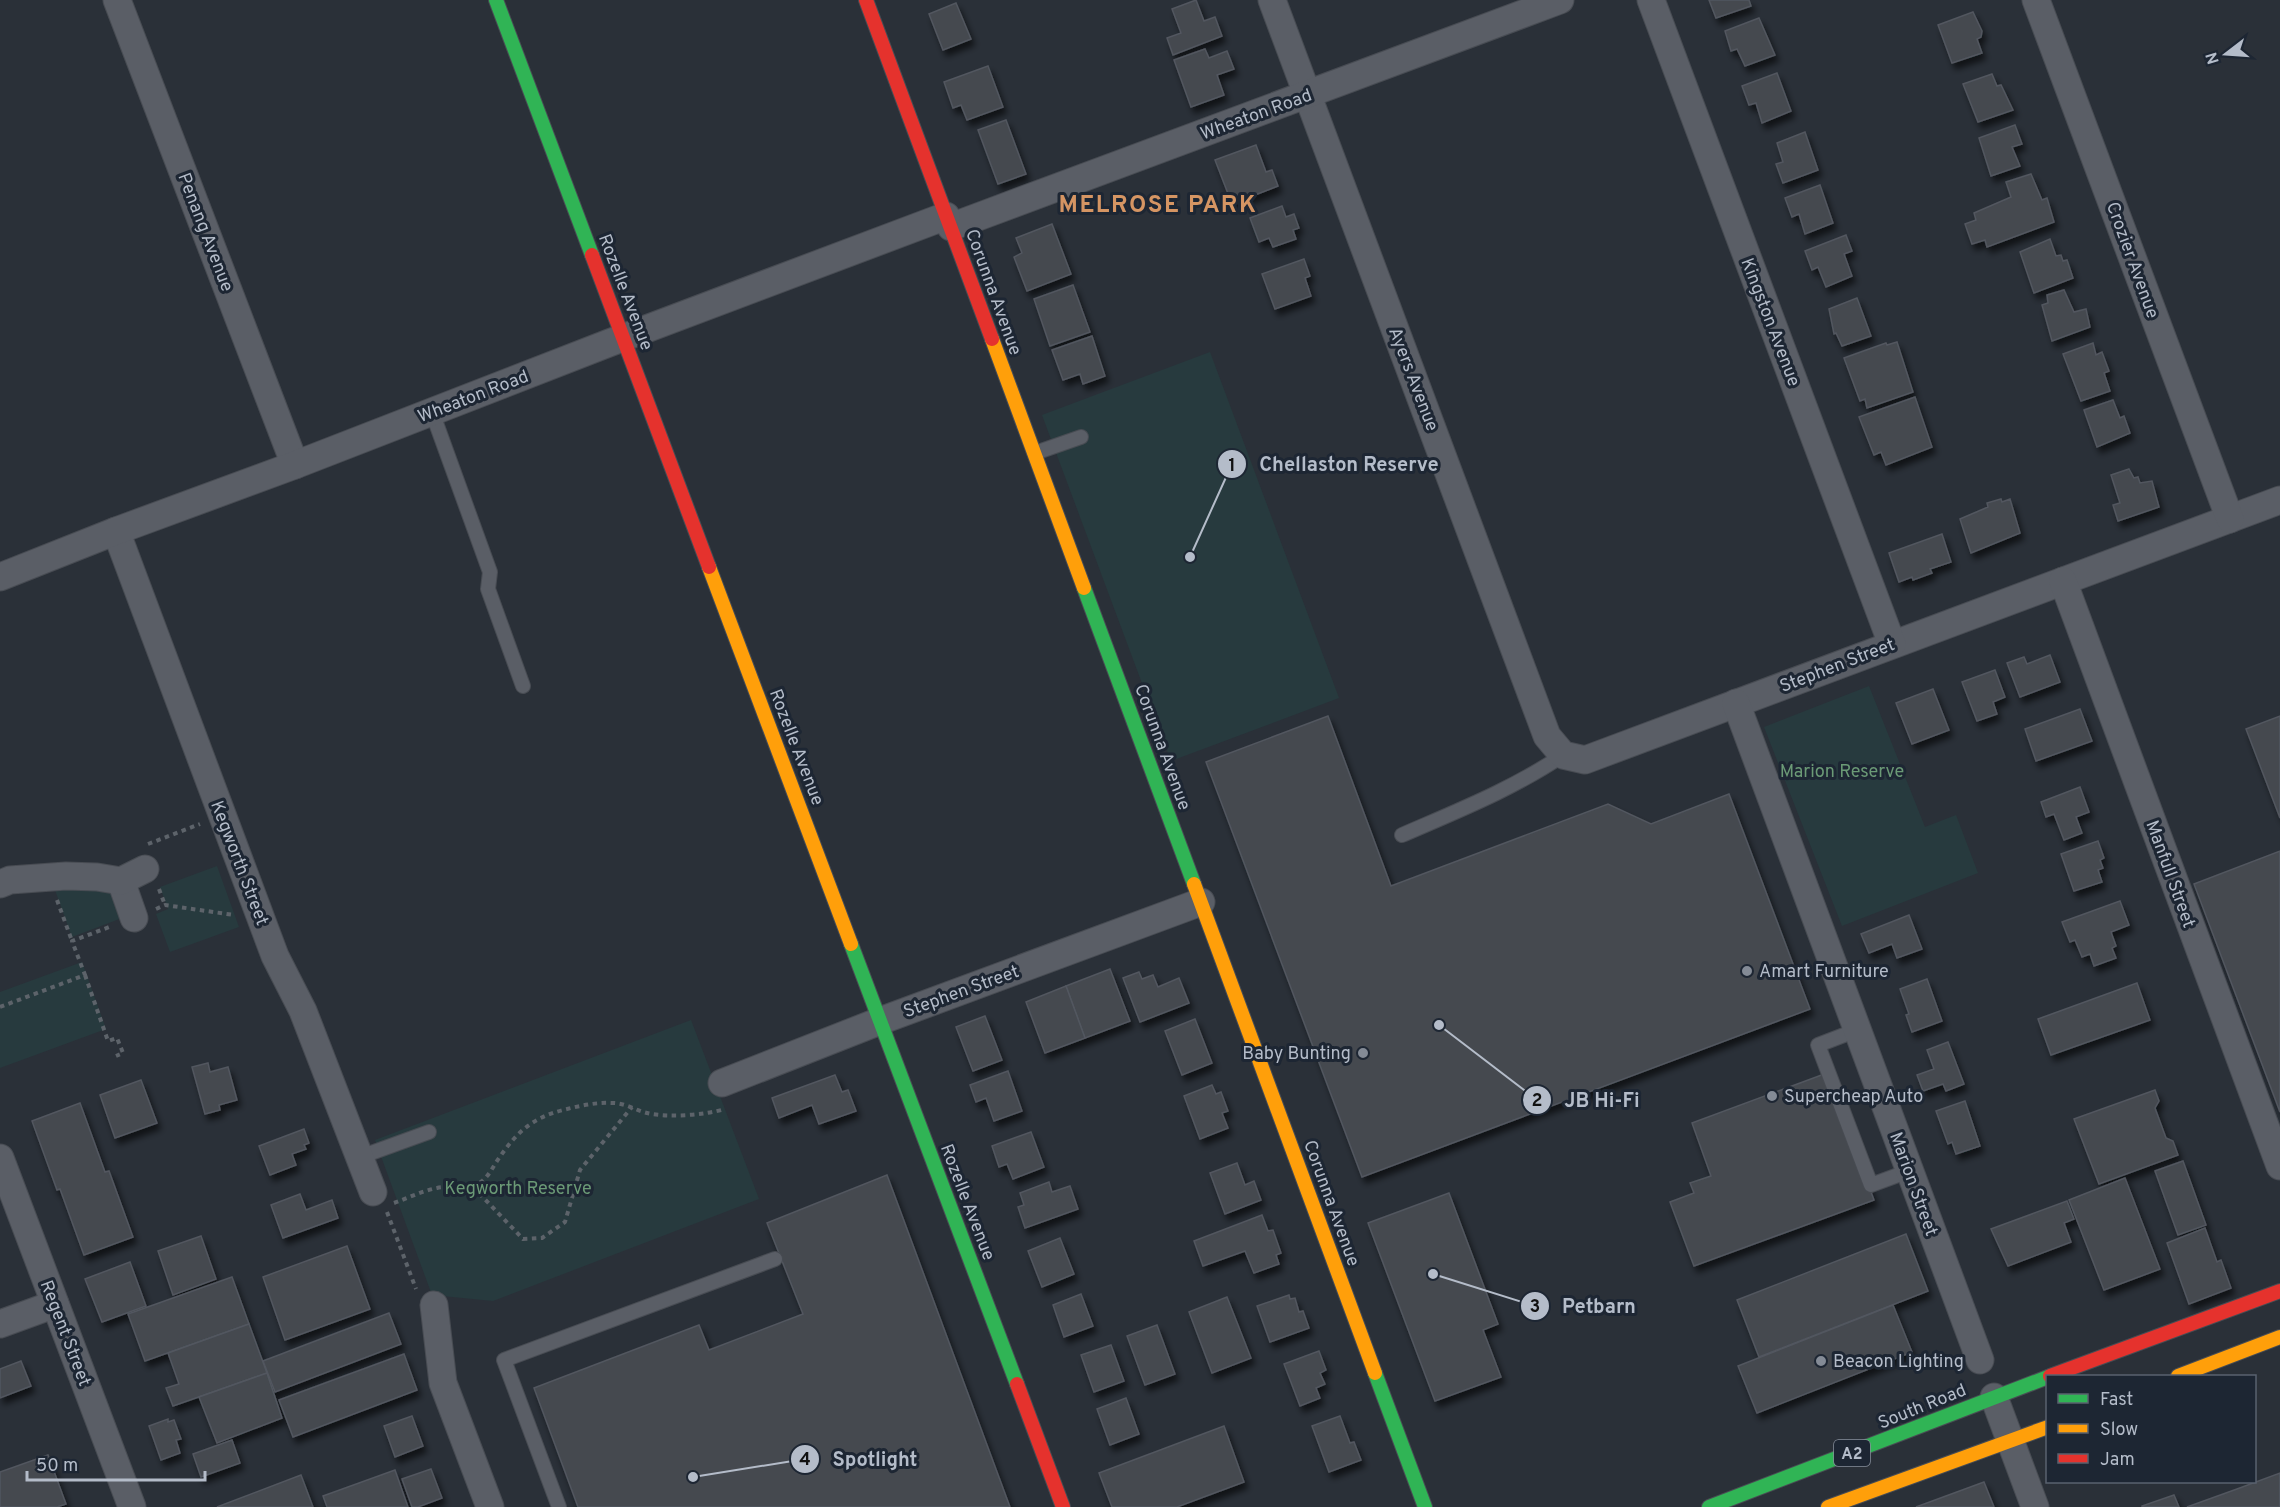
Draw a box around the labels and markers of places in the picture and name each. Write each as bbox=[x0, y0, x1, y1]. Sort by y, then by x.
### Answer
callout: Chellaston Reserve bbox=[1217, 445, 1451, 483]
place label: Amart Furniture bbox=[1759, 961, 1889, 984]
marker: Amart Furniture bbox=[1740, 964, 1754, 978]
place label: Baby Bunting bbox=[1242, 1043, 1351, 1066]
marker: Baby Bunting bbox=[1356, 1046, 1370, 1060]
callout: JB Hi-Fi bbox=[1522, 1081, 1651, 1119]
place label: Supercheap Auto bbox=[1784, 1086, 1923, 1109]
marker: Supercheap Auto bbox=[1765, 1089, 1779, 1103]
callout: Petbarn bbox=[1520, 1287, 1648, 1325]
place label: Beacon Lighting bbox=[1833, 1351, 1964, 1374]
marker: Beacon Lighting bbox=[1814, 1354, 1828, 1368]
callout: Spotlight bbox=[790, 1440, 929, 1478]

